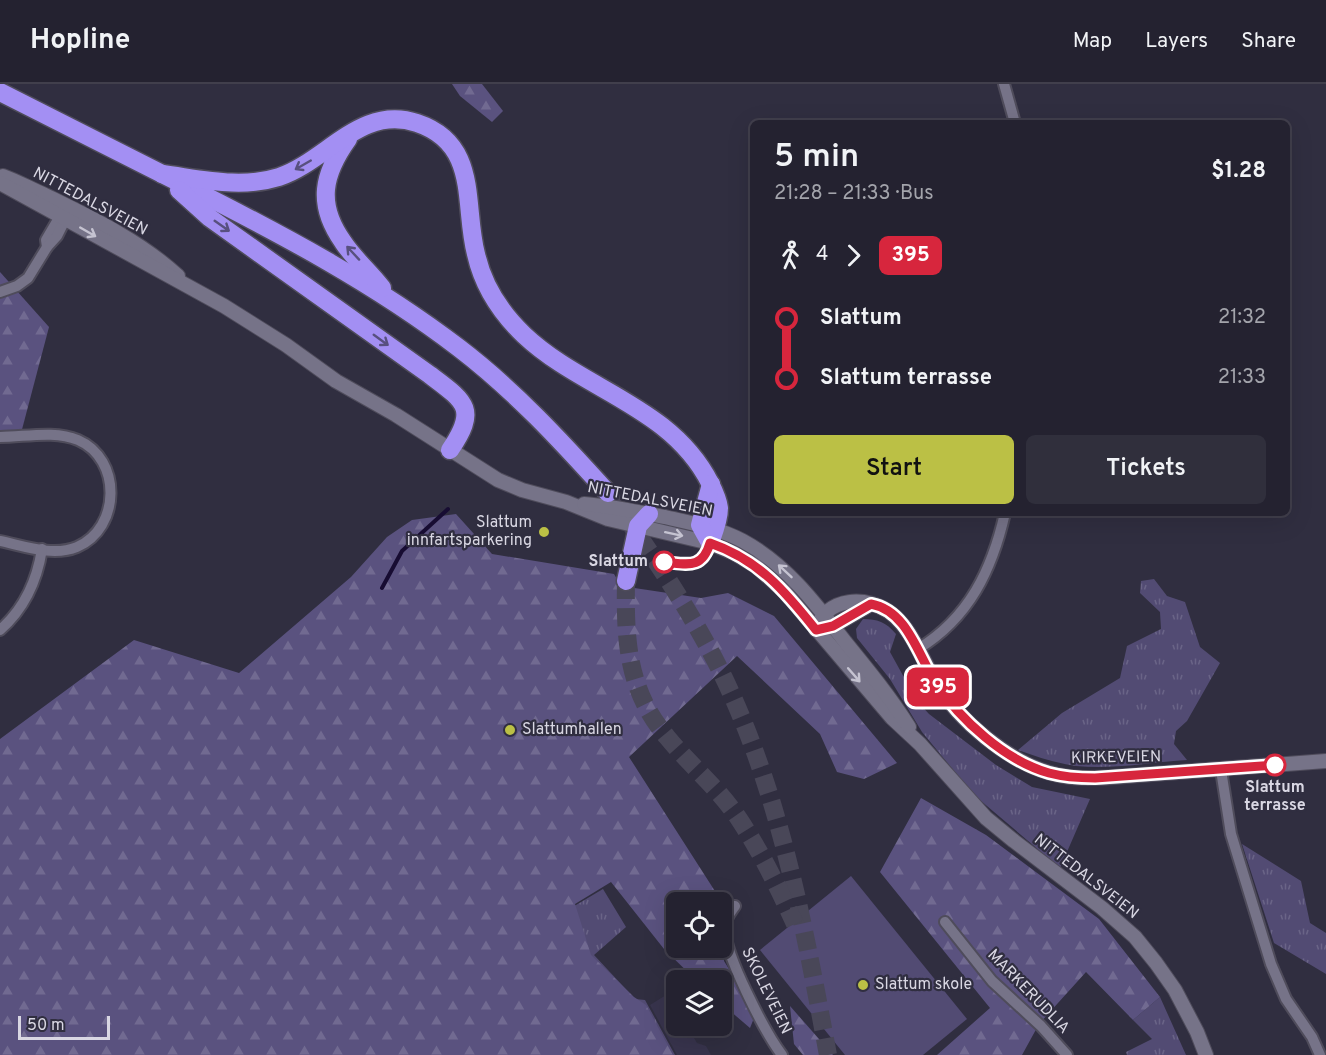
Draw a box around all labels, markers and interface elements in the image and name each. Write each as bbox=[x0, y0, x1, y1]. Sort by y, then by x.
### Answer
text: Hopline bbox=[30, 23, 130, 59]
text: Map bbox=[1073, 28, 1112, 55]
text: Layers bbox=[1145, 28, 1208, 55]
text: Share bbox=[1241, 28, 1296, 55]
text: 5 min bbox=[774, 137, 859, 179]
text: $1.28 bbox=[1211, 158, 1266, 185]
one-way arrow bbox=[295, 159, 312, 171]
street label: NITTEDALSVEIEN bbox=[29, 163, 151, 241]
text: 21:28 – 21:33 · Bus bbox=[774, 181, 934, 207]
one-way arrow bbox=[214, 220, 230, 232]
one-way arrow bbox=[79, 226, 96, 238]
icon: walk bbox=[774, 239, 807, 272]
icon: forward bbox=[837, 239, 870, 272]
text: 4 bbox=[816, 242, 828, 268]
text: 395 bbox=[891, 242, 930, 269]
one-way arrow bbox=[346, 246, 360, 261]
text: Slattum bbox=[820, 305, 902, 332]
text: 21:32 bbox=[1218, 305, 1266, 331]
one-way arrow bbox=[372, 334, 388, 346]
text: Slattum terrasse bbox=[820, 365, 992, 392]
text: 21:33 bbox=[1218, 365, 1266, 391]
button: Start bbox=[774, 435, 1014, 504]
button: Tickets bbox=[1026, 435, 1266, 504]
street label: NITTEDALSVEIEN bbox=[586, 478, 714, 522]
place label: Slattum innfartsparkering bbox=[407, 513, 532, 551]
marker: Slattum innfartsparkering bbox=[537, 525, 551, 539]
one-way arrow bbox=[664, 529, 683, 540]
marker: Slattum bbox=[653, 551, 675, 573]
place label: Slattum bbox=[588, 552, 648, 572]
one-way arrow bbox=[778, 564, 793, 578]
one-way arrow bbox=[847, 667, 861, 682]
line badge: 395 bbox=[904, 668, 972, 706]
text: 395 bbox=[919, 674, 957, 701]
place label: Slattumhallen bbox=[522, 720, 622, 740]
marker: Slattumhallen bbox=[503, 723, 517, 737]
street label: KIRKEVEIEN bbox=[1071, 747, 1161, 769]
marker: Slattum terrasse bbox=[1264, 754, 1286, 776]
place label: Slattum terrasse bbox=[1244, 778, 1306, 816]
street label: NITTEDALSVEIEN bbox=[1030, 830, 1142, 924]
map controls bbox=[666, 892, 732, 1036]
button: locate bbox=[666, 892, 732, 958]
street label: SKOLEVEIEN bbox=[736, 944, 796, 1038]
street label: MARKERUDLIA bbox=[983, 945, 1074, 1039]
button: layers bbox=[666, 970, 732, 1036]
place label: Slattum skole bbox=[875, 975, 972, 995]
marker: Slattum skole bbox=[856, 978, 870, 992]
scale bar bbox=[18, 1013, 110, 1040]
text: 50 m bbox=[27, 1016, 65, 1036]

